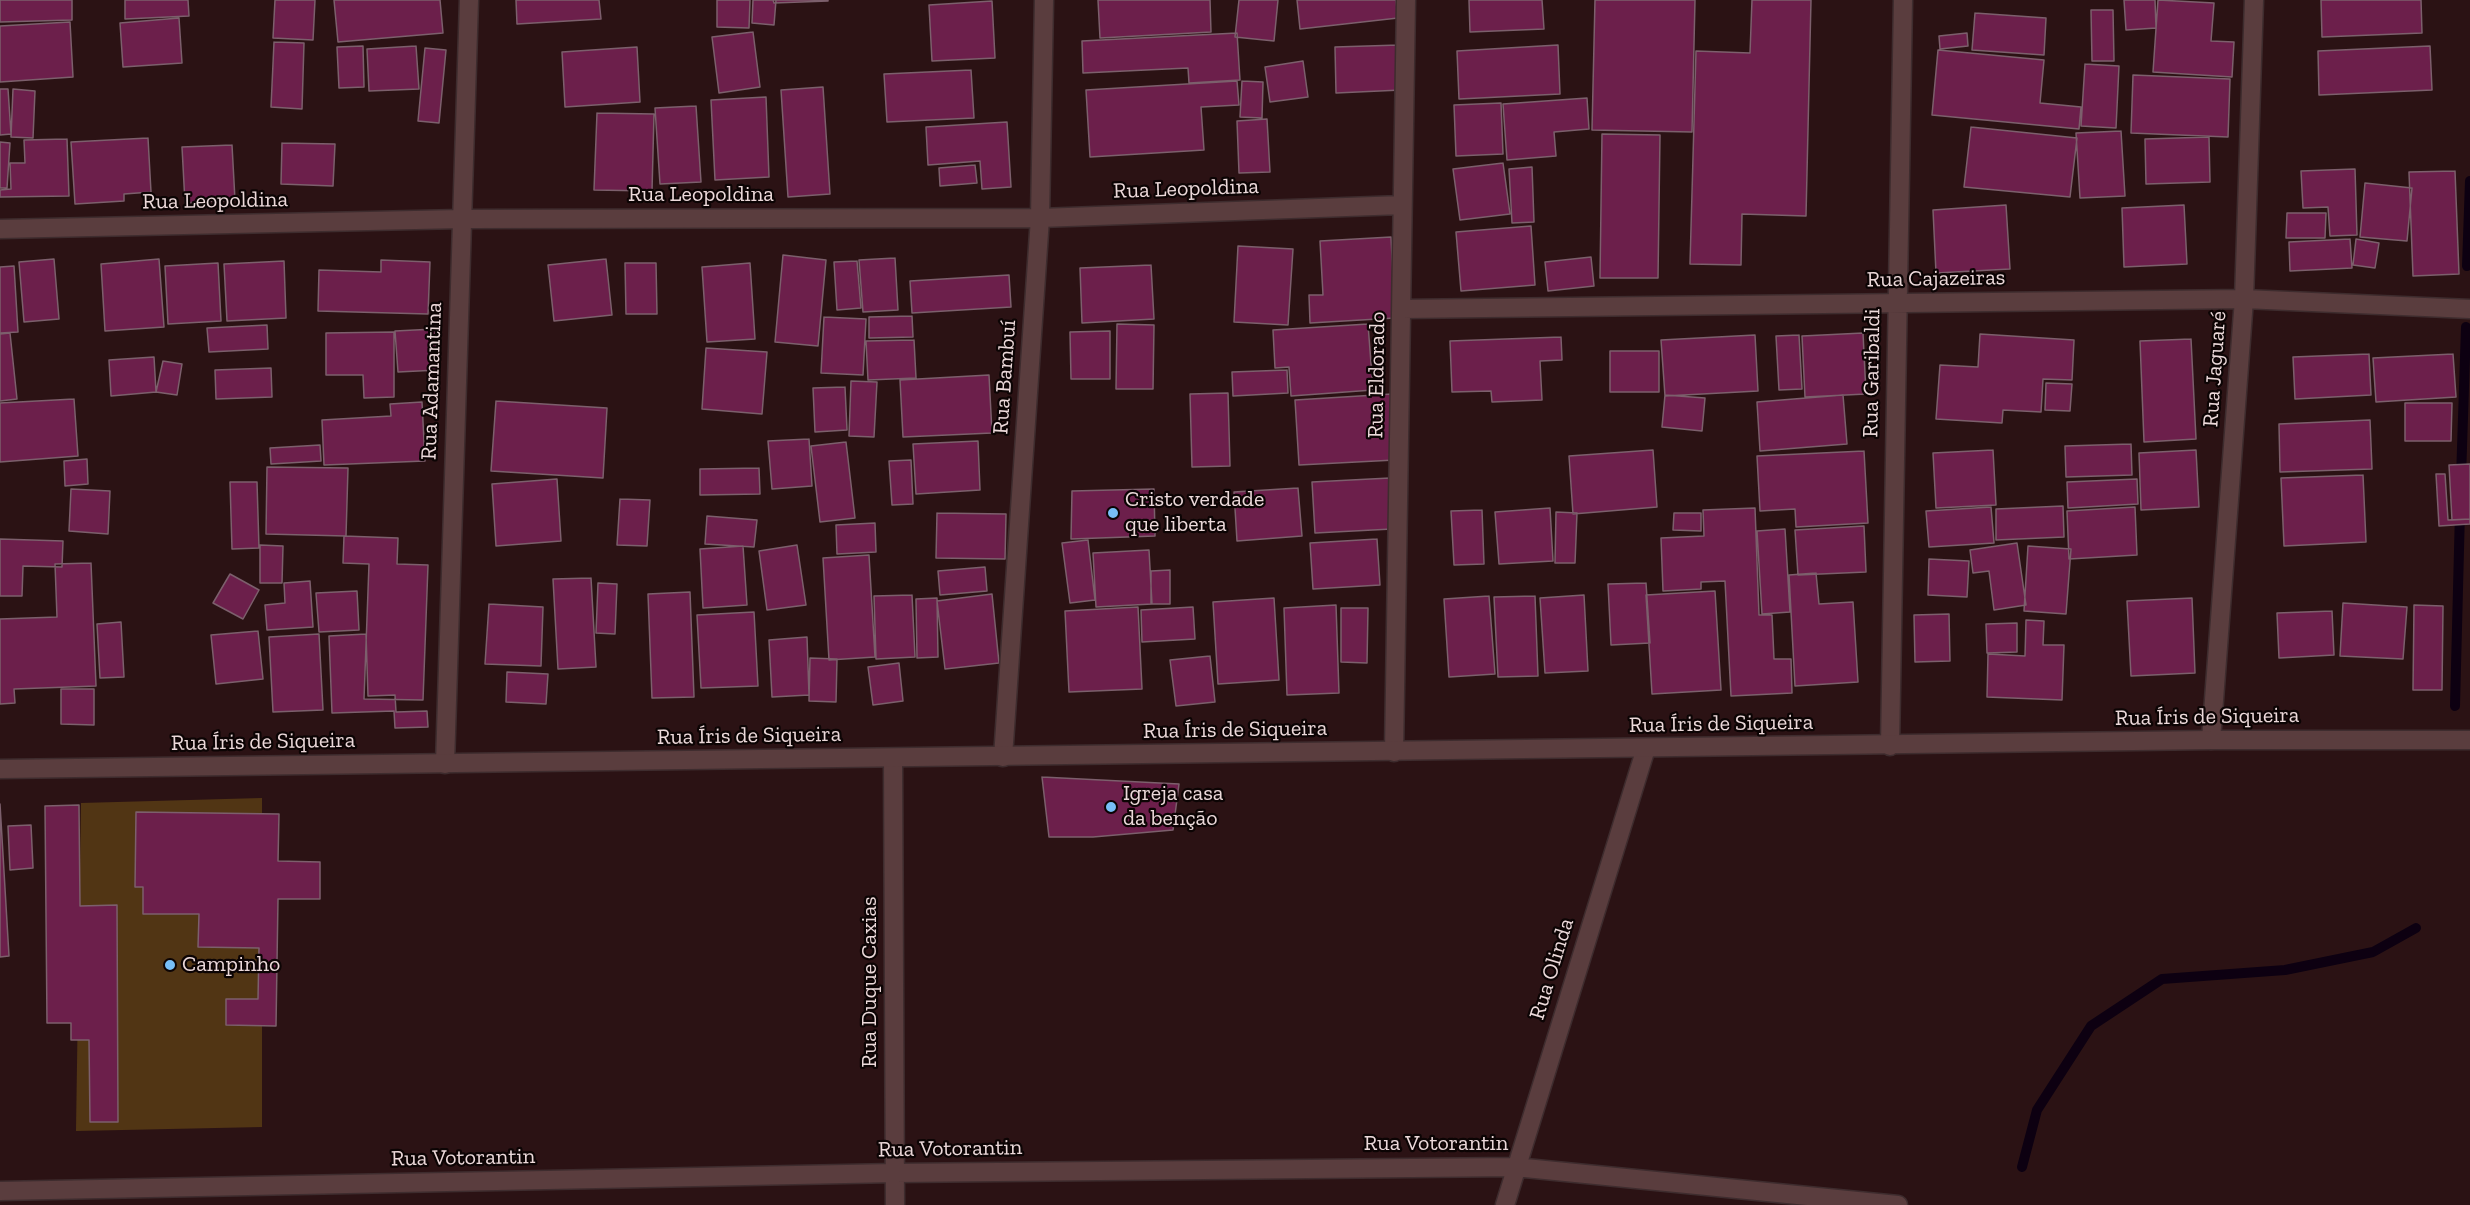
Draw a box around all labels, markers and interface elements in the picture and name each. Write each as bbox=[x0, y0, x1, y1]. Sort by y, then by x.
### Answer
street label: Rua Leopoldina bbox=[1113, 173, 1259, 205]
street label: Rua Leopoldina bbox=[628, 182, 774, 208]
street label: Rua Leopoldina bbox=[142, 187, 288, 215]
street label: Rua Cajazeiras bbox=[1866, 265, 2006, 293]
street label: Rua Adamantina bbox=[416, 302, 448, 460]
street label: Rua Garibaldi bbox=[1858, 308, 1886, 438]
street label: Rua Jaguaré bbox=[2198, 310, 2232, 428]
street label: Rua Eldorado bbox=[1363, 311, 1391, 439]
street label: Rua Bambuí bbox=[988, 319, 1022, 435]
place label: Cristo verdade que liberta bbox=[1125, 487, 1264, 538]
marker: Cristo verdade que liberta bbox=[1106, 506, 1120, 520]
street label: Rua Íris de Siqueira bbox=[2115, 702, 2299, 732]
street label: Rua Íris de Siqueira bbox=[1629, 709, 1813, 739]
street label: Rua Íris de Siqueira bbox=[1143, 715, 1327, 745]
street label: Rua Íris de Siqueira bbox=[657, 721, 841, 751]
street label: Rua Íris de Siqueira bbox=[171, 727, 355, 757]
place label: Igreja casa da benção bbox=[1123, 781, 1223, 832]
marker: Igreja casa da benção bbox=[1104, 800, 1118, 814]
street label: Rua Duque Caxias bbox=[857, 896, 883, 1068]
street label: Rua Olinda bbox=[1524, 915, 1580, 1023]
place label: Campinho bbox=[182, 952, 280, 978]
marker: Campinho bbox=[163, 958, 177, 972]
street label: Rua Votorantin bbox=[1364, 1131, 1508, 1157]
street label: Rua Votorantin bbox=[878, 1135, 1022, 1163]
street label: Rua Votorantin bbox=[391, 1144, 535, 1172]

